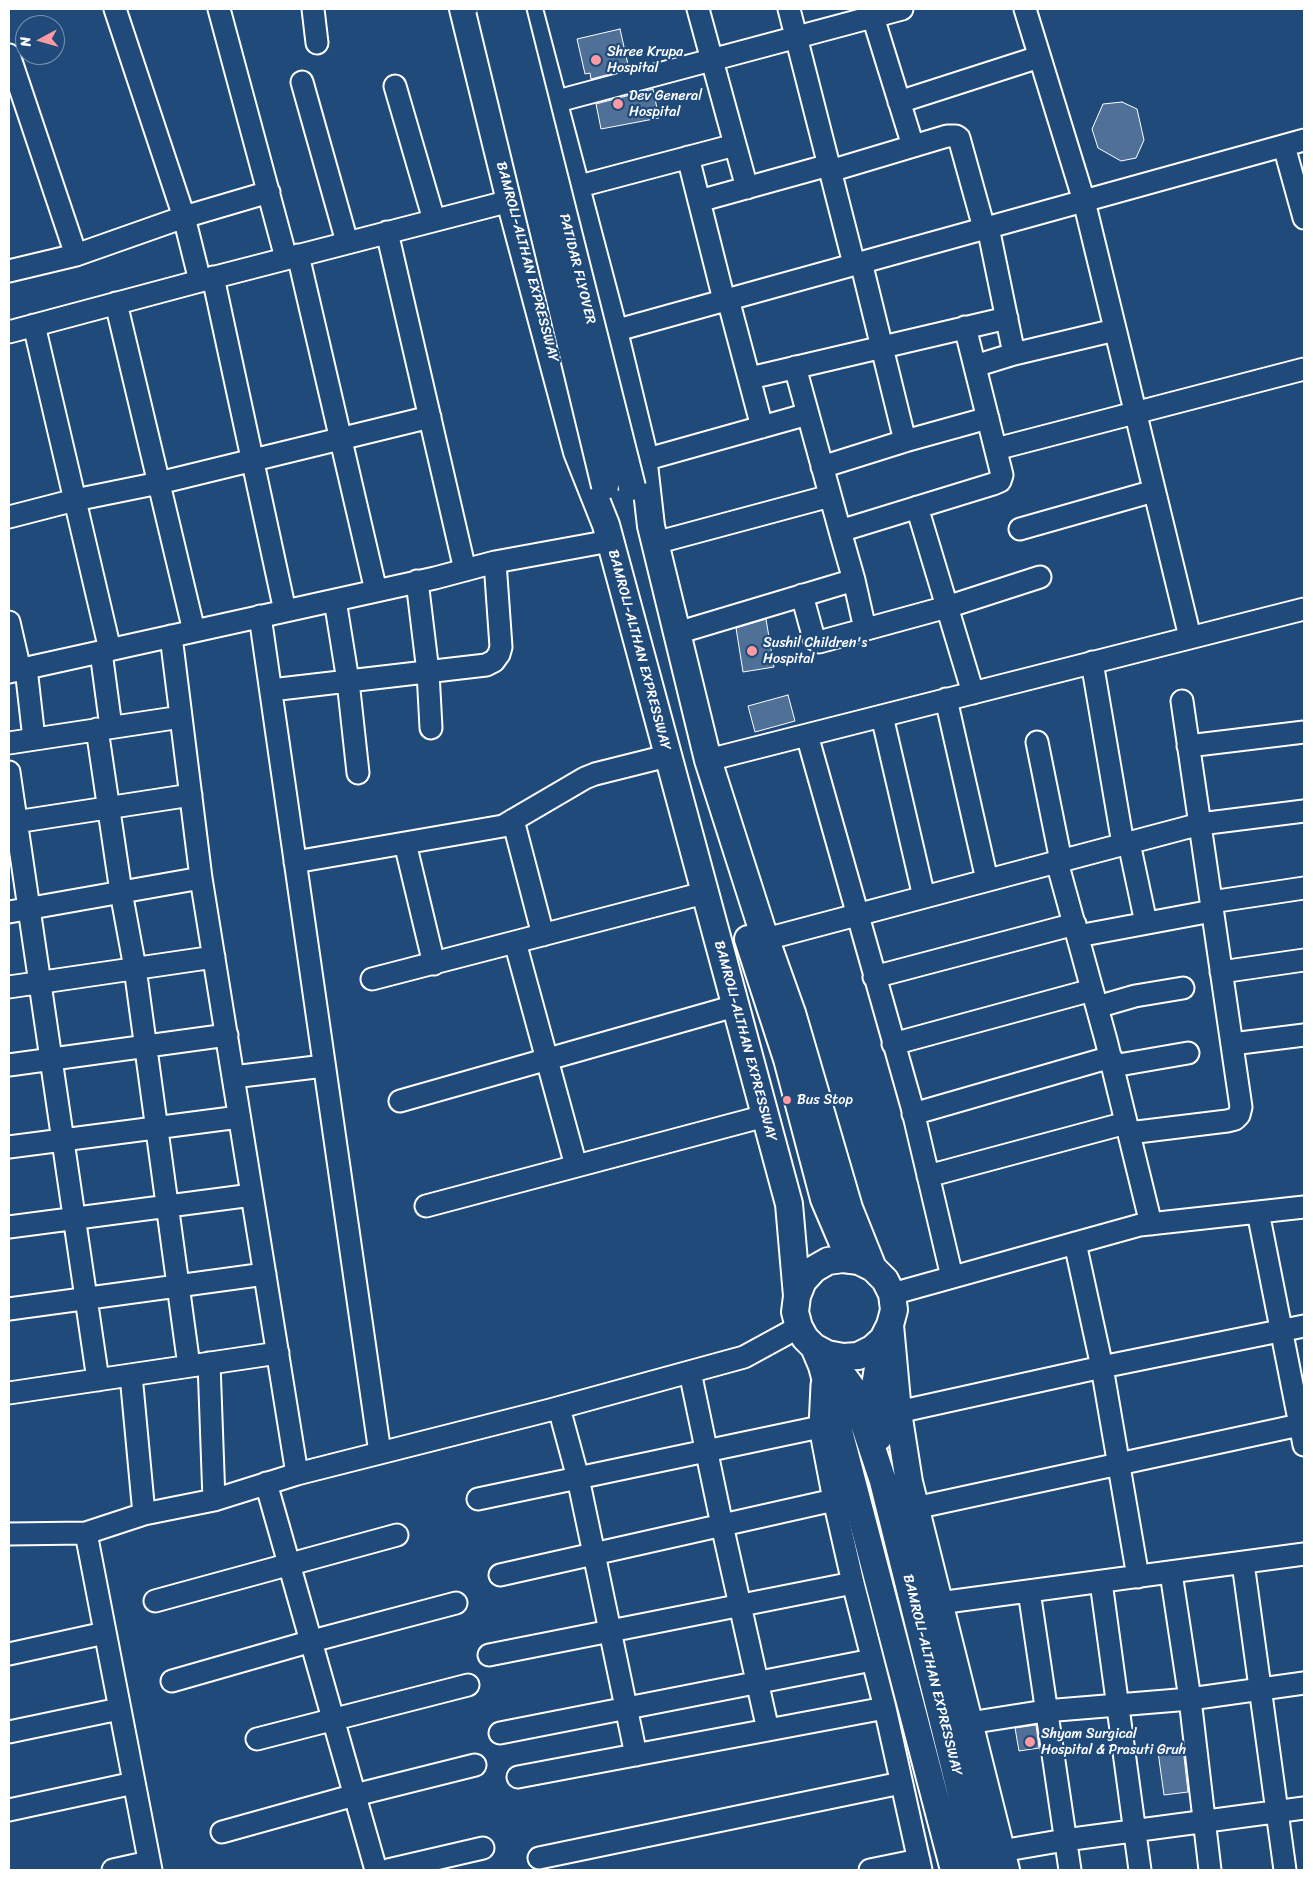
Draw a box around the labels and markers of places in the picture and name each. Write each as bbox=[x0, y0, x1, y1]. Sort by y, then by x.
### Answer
place label: Shree Krupa Hospital bbox=[607, 44, 683, 76]
marker: Shree Krupa Hospital bbox=[589, 53, 603, 67]
place label: Dev General Hospital bbox=[629, 88, 702, 120]
marker: Dev General Hospital bbox=[611, 97, 625, 111]
place label: Sushil Children's Hospital bbox=[763, 635, 867, 668]
marker: Sushil Children's Hospital bbox=[745, 644, 759, 658]
place label: Bus Stop bbox=[797, 1092, 853, 1108]
marker: Bus Stop bbox=[781, 1094, 793, 1106]
place label: Shyam Surgical Hospital & Prasuti Gruh bbox=[1041, 1726, 1186, 1758]
marker: Shyam Surgical Hospital & Prasuti Gruh bbox=[1023, 1735, 1037, 1749]

